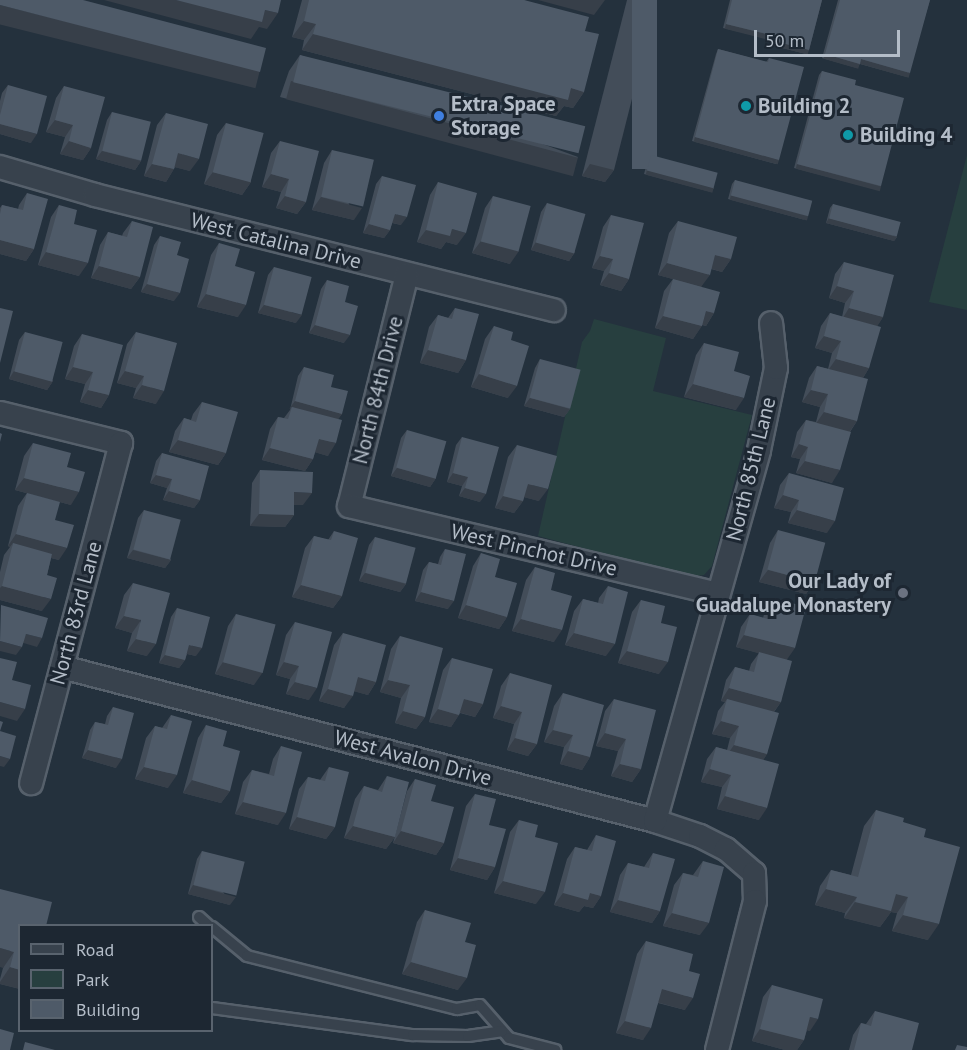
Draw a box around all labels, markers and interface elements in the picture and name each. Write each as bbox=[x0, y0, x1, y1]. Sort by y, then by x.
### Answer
scale bar bbox=[757, 18, 902, 56]
text: 50 m bbox=[765, 29, 804, 52]
place label: Extra Space Storage bbox=[451, 91, 556, 141]
place label: Building 2 bbox=[758, 93, 850, 119]
marker: Building 2 bbox=[739, 99, 753, 113]
marker: Extra Space Storage bbox=[432, 109, 446, 123]
place label: Building 4 bbox=[860, 122, 952, 148]
marker: Building 4 bbox=[841, 128, 855, 142]
street label: West Catalina Drive bbox=[188, 208, 364, 274]
street label: North 84th Drive bbox=[347, 313, 409, 467]
street label: North 85th Lane bbox=[721, 394, 781, 544]
street label: West Pinchot Drive bbox=[449, 519, 619, 581]
street label: North 83rd Lane bbox=[45, 539, 107, 687]
place label: Our Lady of Guadalupe Monastery bbox=[696, 568, 891, 618]
marker: Our Lady of Guadalupe Monastery bbox=[896, 586, 910, 600]
street label: West Avalon Drive bbox=[331, 725, 495, 791]
legend bbox=[18, 924, 213, 1032]
text: Road bbox=[76, 938, 114, 961]
text: Park bbox=[76, 968, 109, 991]
text: Building bbox=[76, 998, 140, 1021]

